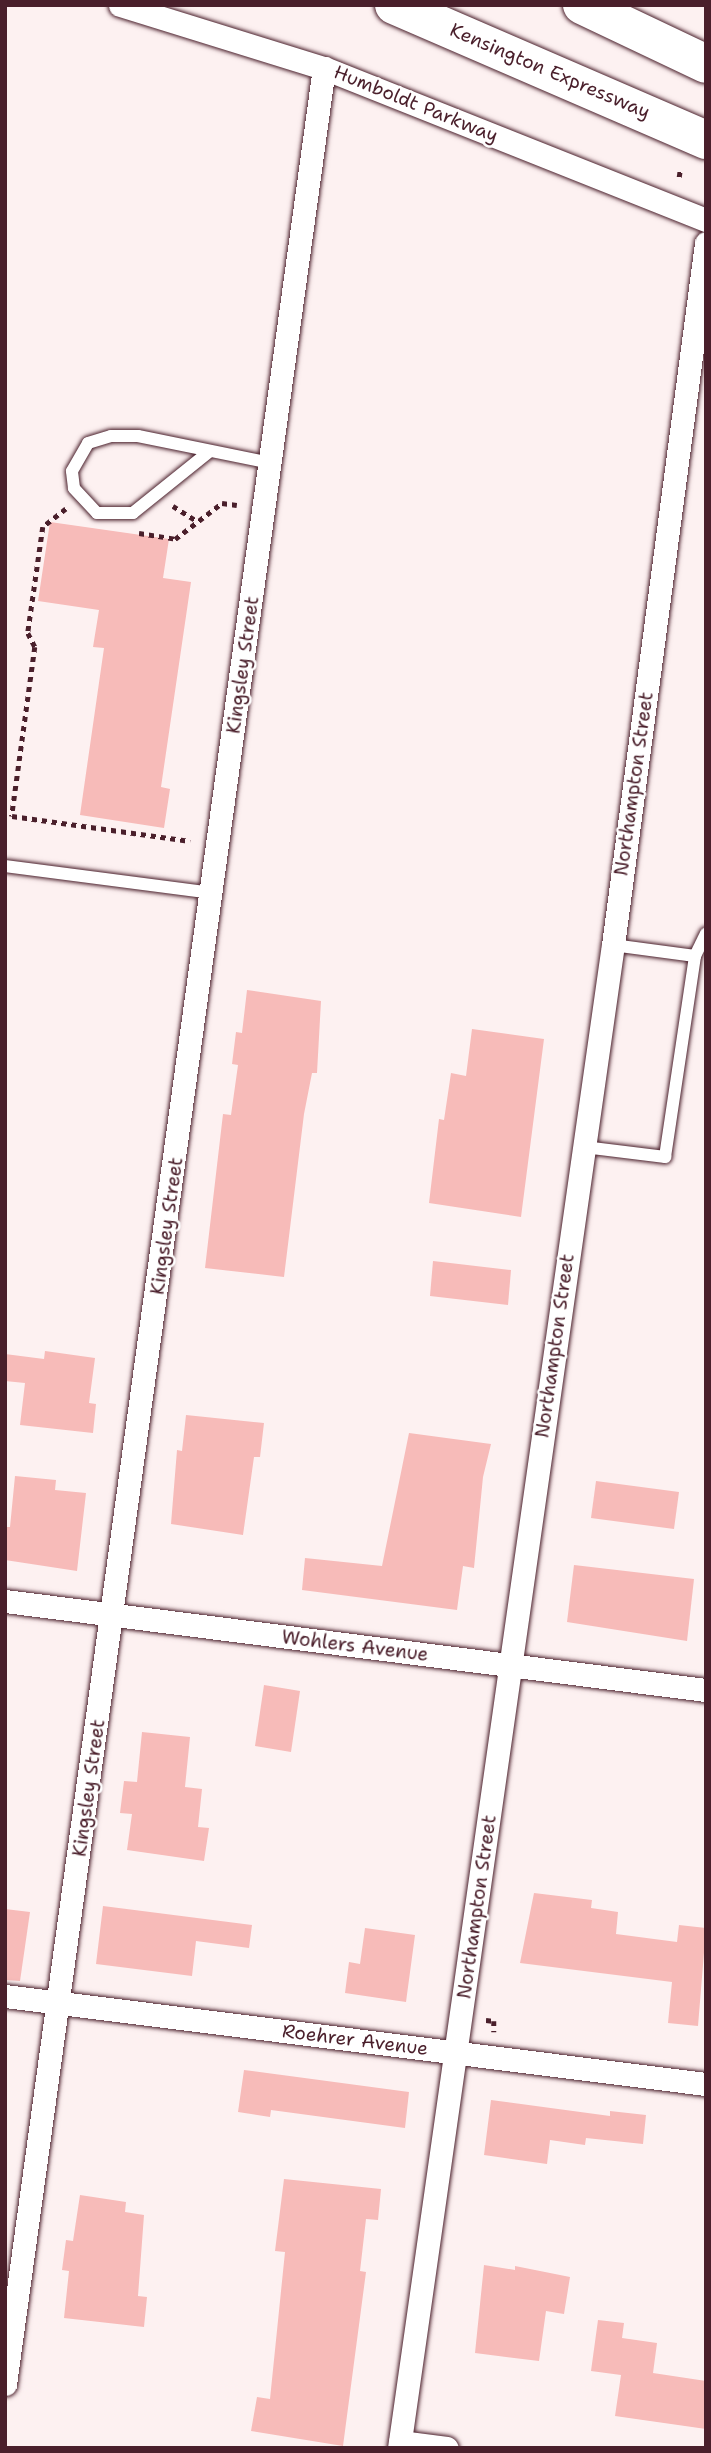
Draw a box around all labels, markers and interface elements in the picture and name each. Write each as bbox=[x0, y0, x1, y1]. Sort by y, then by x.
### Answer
street label: Kensington Expressway bbox=[446, 18, 654, 124]
street label: Humboldt Parkway bbox=[331, 61, 501, 147]
street label: Kingsley Street bbox=[222, 595, 264, 735]
street label: Northampton Street bbox=[610, 691, 658, 877]
street label: Kingsley Street bbox=[146, 1156, 188, 1296]
street label: Northampton Street bbox=[531, 1253, 579, 1439]
street label: Wohlers Avenue bbox=[280, 1626, 430, 1666]
street label: Kingsley Street bbox=[68, 1718, 110, 1858]
street label: Northampton Street bbox=[453, 1814, 501, 2000]
street label: Roehrer Avenue bbox=[281, 2020, 429, 2060]

